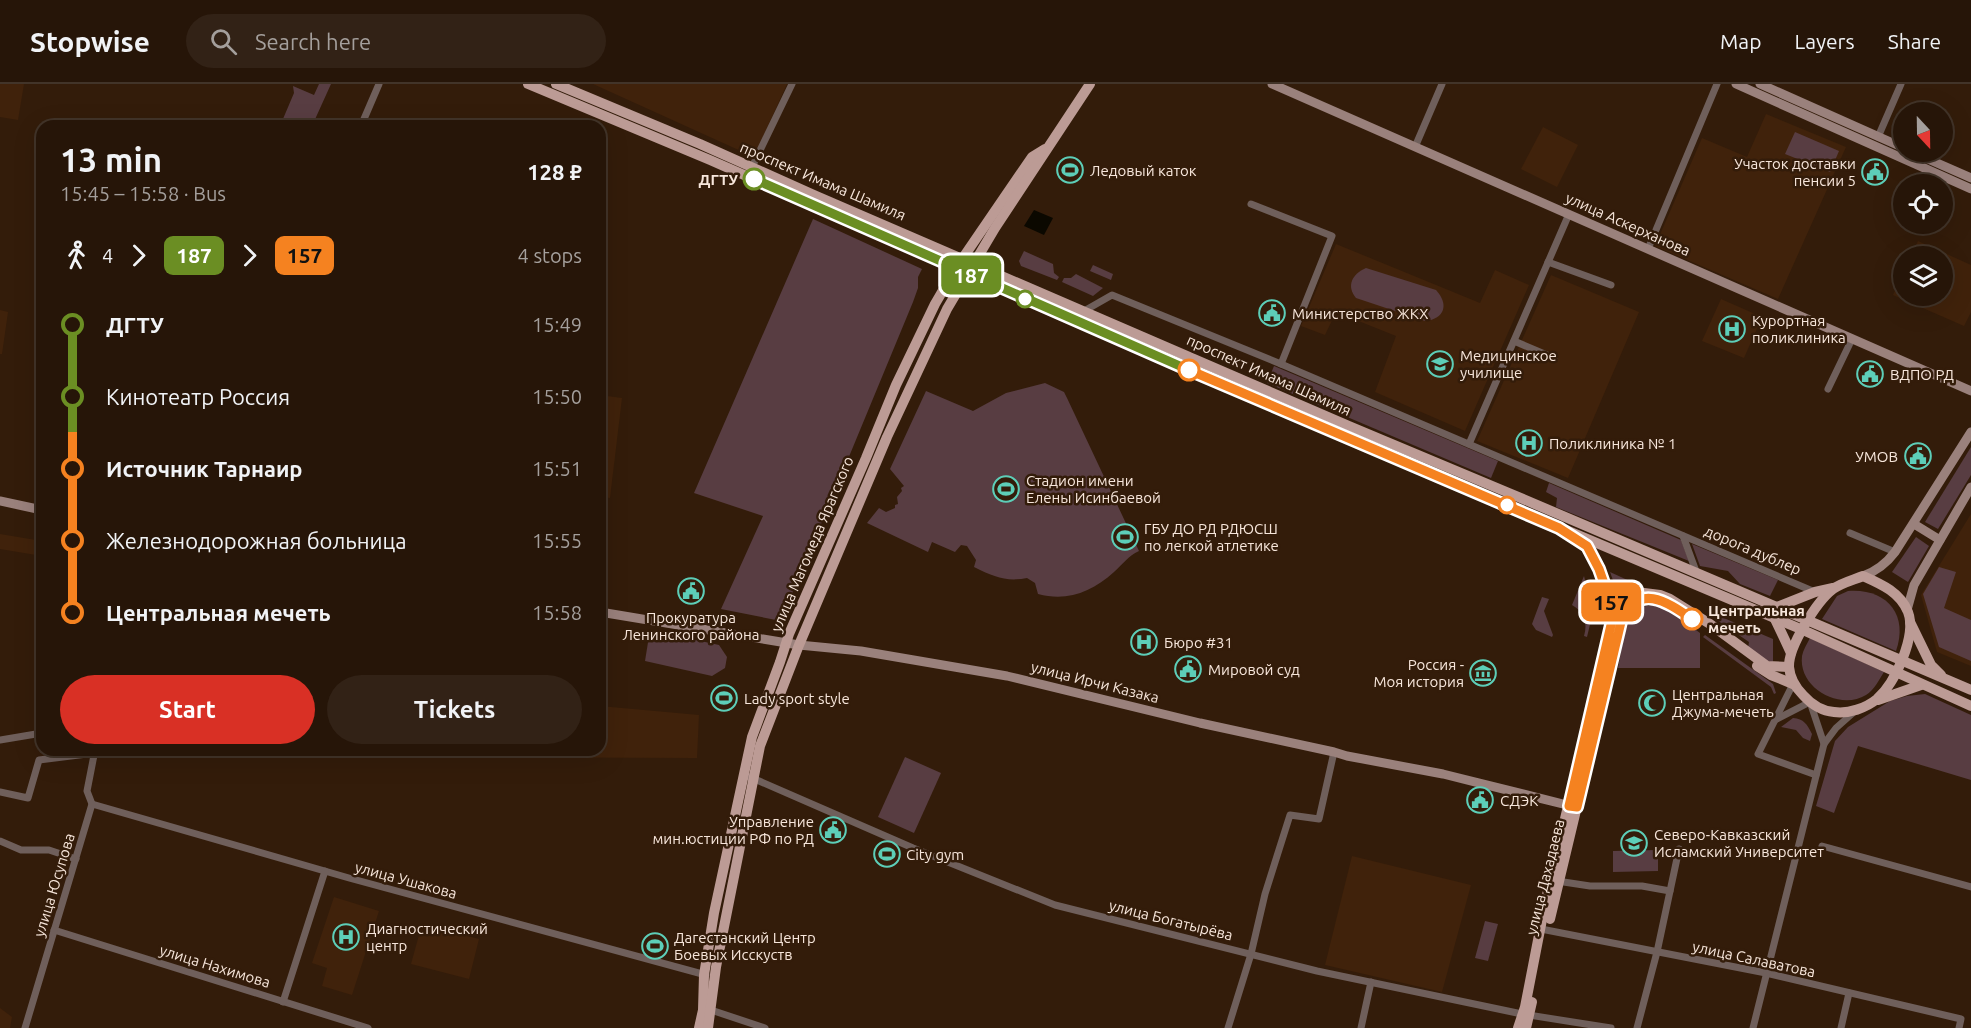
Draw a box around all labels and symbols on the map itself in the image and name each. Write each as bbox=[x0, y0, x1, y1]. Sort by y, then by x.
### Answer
north arrow bbox=[1893, 102, 1953, 162]
street label: проспект Имама Шамиля bbox=[738, 138, 908, 224]
sports icon: Ледовый каток bbox=[1055, 155, 1085, 185]
place label: Участок доставки пенсии 5 bbox=[1734, 155, 1856, 189]
public building icon: Участок доставки пенсии 5 bbox=[1860, 157, 1890, 187]
place label: Ледовый каток bbox=[1090, 162, 1197, 179]
marker: ДГТУ bbox=[743, 168, 765, 190]
place label: ДГТУ bbox=[699, 171, 739, 188]
street label: улица Аскерханова bbox=[1563, 189, 1693, 259]
line badge: 187 bbox=[936, 256, 1006, 294]
unlabelled marker bbox=[1016, 290, 1034, 308]
public building icon: Министерство ЖКХ bbox=[1257, 298, 1287, 328]
place label: Министерство ЖКХ bbox=[1292, 305, 1428, 322]
place label: Курортная поликлиника bbox=[1752, 312, 1846, 346]
hospital icon: Курортная поликлиника bbox=[1717, 314, 1747, 344]
street label: проспект Имама Шамиля bbox=[1184, 331, 1354, 419]
place label: Медицинское училище bbox=[1460, 347, 1557, 381]
school or university icon: Медицинское училище bbox=[1425, 349, 1455, 379]
unlabelled marker bbox=[1178, 359, 1200, 381]
public building icon: ВДПО РД bbox=[1855, 359, 1885, 389]
place label: ВДПО РД bbox=[1890, 366, 1954, 383]
hospital icon: Поликлиника № 1 bbox=[1514, 428, 1544, 458]
place label: Поликлиника № 1 bbox=[1549, 435, 1676, 452]
public building icon: УМОВ bbox=[1903, 441, 1933, 471]
place label: УМОВ bbox=[1855, 448, 1898, 465]
street label: улица Магомеда Ярагского bbox=[767, 454, 857, 634]
place label: Стадион имени Елены Исинбаевой bbox=[1026, 472, 1161, 506]
sports icon: Стадион имени Елены Исинбаевой bbox=[991, 474, 1021, 504]
unlabelled marker bbox=[1498, 496, 1516, 514]
place label: ГБУ ДО РД РДЮСШ по легкой атлетике bbox=[1144, 520, 1279, 554]
sports icon: ГБУ ДО РД РДЮСШ по легкой атлетике bbox=[1110, 522, 1140, 552]
street label: дорога дублер bbox=[1702, 522, 1804, 578]
public building icon: Прокуратура Ленинского района bbox=[676, 576, 706, 606]
line badge: 157 bbox=[1576, 582, 1646, 622]
place label: Центральная мечеть bbox=[1708, 602, 1805, 636]
marker: Центральная мечеть bbox=[1681, 608, 1703, 630]
place label: Прокуратура Ленинского района bbox=[622, 609, 760, 643]
hospital icon: Бюро #31 bbox=[1129, 627, 1159, 657]
place label: Бюро #31 bbox=[1164, 634, 1233, 651]
public building icon: Мировой суд bbox=[1173, 654, 1203, 684]
place label: Россия - Моя история bbox=[1373, 656, 1464, 690]
street label: улица Ирчи Казака bbox=[1029, 658, 1161, 706]
museum icon: Россия - Моя история bbox=[1468, 658, 1498, 688]
place label: Мировой суд bbox=[1208, 661, 1300, 678]
sports icon: Lady sport style bbox=[709, 683, 739, 713]
place label: Центральная Джума-мечеть bbox=[1672, 686, 1774, 720]
mosque icon: Центральная Джума-мечеть bbox=[1637, 688, 1667, 718]
place label: Lady sport style bbox=[744, 690, 850, 707]
public building icon: СДЭК bbox=[1465, 785, 1495, 815]
place label: СДЭК bbox=[1500, 792, 1538, 809]
place label: Управление мин.юстиции РФ по РД bbox=[652, 813, 814, 847]
public building icon: Управление мин.юстиции РФ по РД bbox=[818, 815, 848, 845]
street label: улица Дахадаева bbox=[1522, 817, 1568, 937]
place label: Северо-Кавказский Исламский Университет bbox=[1654, 826, 1824, 860]
school or university icon: Северо-Кавказский Исламский Университет bbox=[1619, 828, 1649, 858]
street label: улица Юсупова bbox=[30, 831, 78, 939]
sports icon: City gym bbox=[872, 839, 902, 869]
place label: City gym bbox=[906, 846, 964, 863]
street label: улица Ушакова bbox=[353, 858, 459, 902]
street label: улица Богатырёва bbox=[1107, 896, 1235, 944]
place label: Диагностический центр bbox=[366, 920, 488, 954]
hospital icon: Диагностический центр bbox=[331, 922, 361, 952]
place label: Дагестанский Центр Боевых Исскуств bbox=[674, 929, 816, 963]
sports icon: Дагестанский Центр Боевых Исскуств bbox=[640, 931, 670, 961]
street label: улица Салаватова bbox=[1691, 938, 1817, 980]
street label: улица Нахимова bbox=[158, 941, 272, 991]

